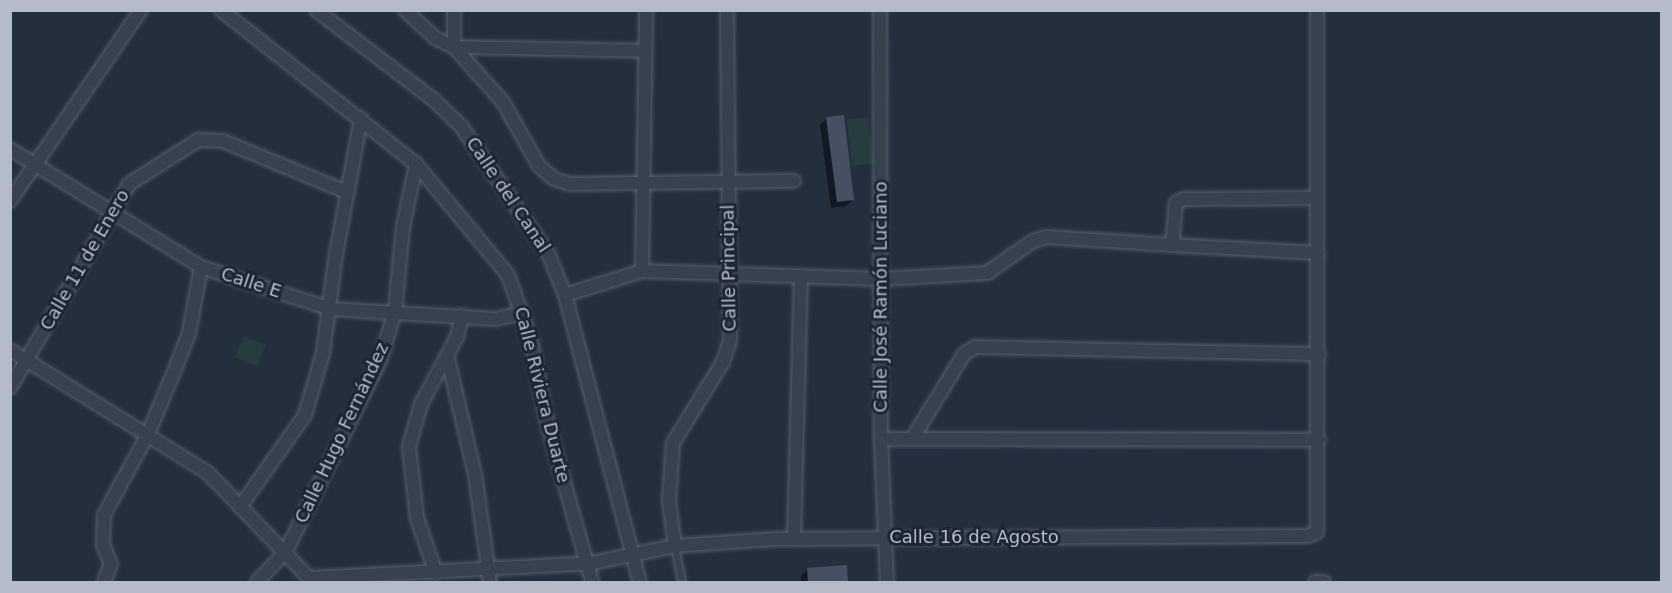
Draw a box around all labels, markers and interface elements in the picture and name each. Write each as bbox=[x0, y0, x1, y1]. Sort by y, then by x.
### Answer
street label: Calle del Canal bbox=[461, 133, 555, 257]
street label: Calle José Ramón Luciano bbox=[870, 181, 892, 413]
street label: Calle 11 de Enero bbox=[36, 186, 134, 334]
street label: Calle Principal bbox=[717, 204, 741, 332]
street label: Calle E bbox=[218, 263, 284, 303]
street label: Calle Riviera Duarte bbox=[510, 305, 574, 485]
street label: Calle Hugo Fernández bbox=[291, 339, 393, 527]
street label: Calle 16 de Agosto bbox=[889, 526, 1059, 548]

